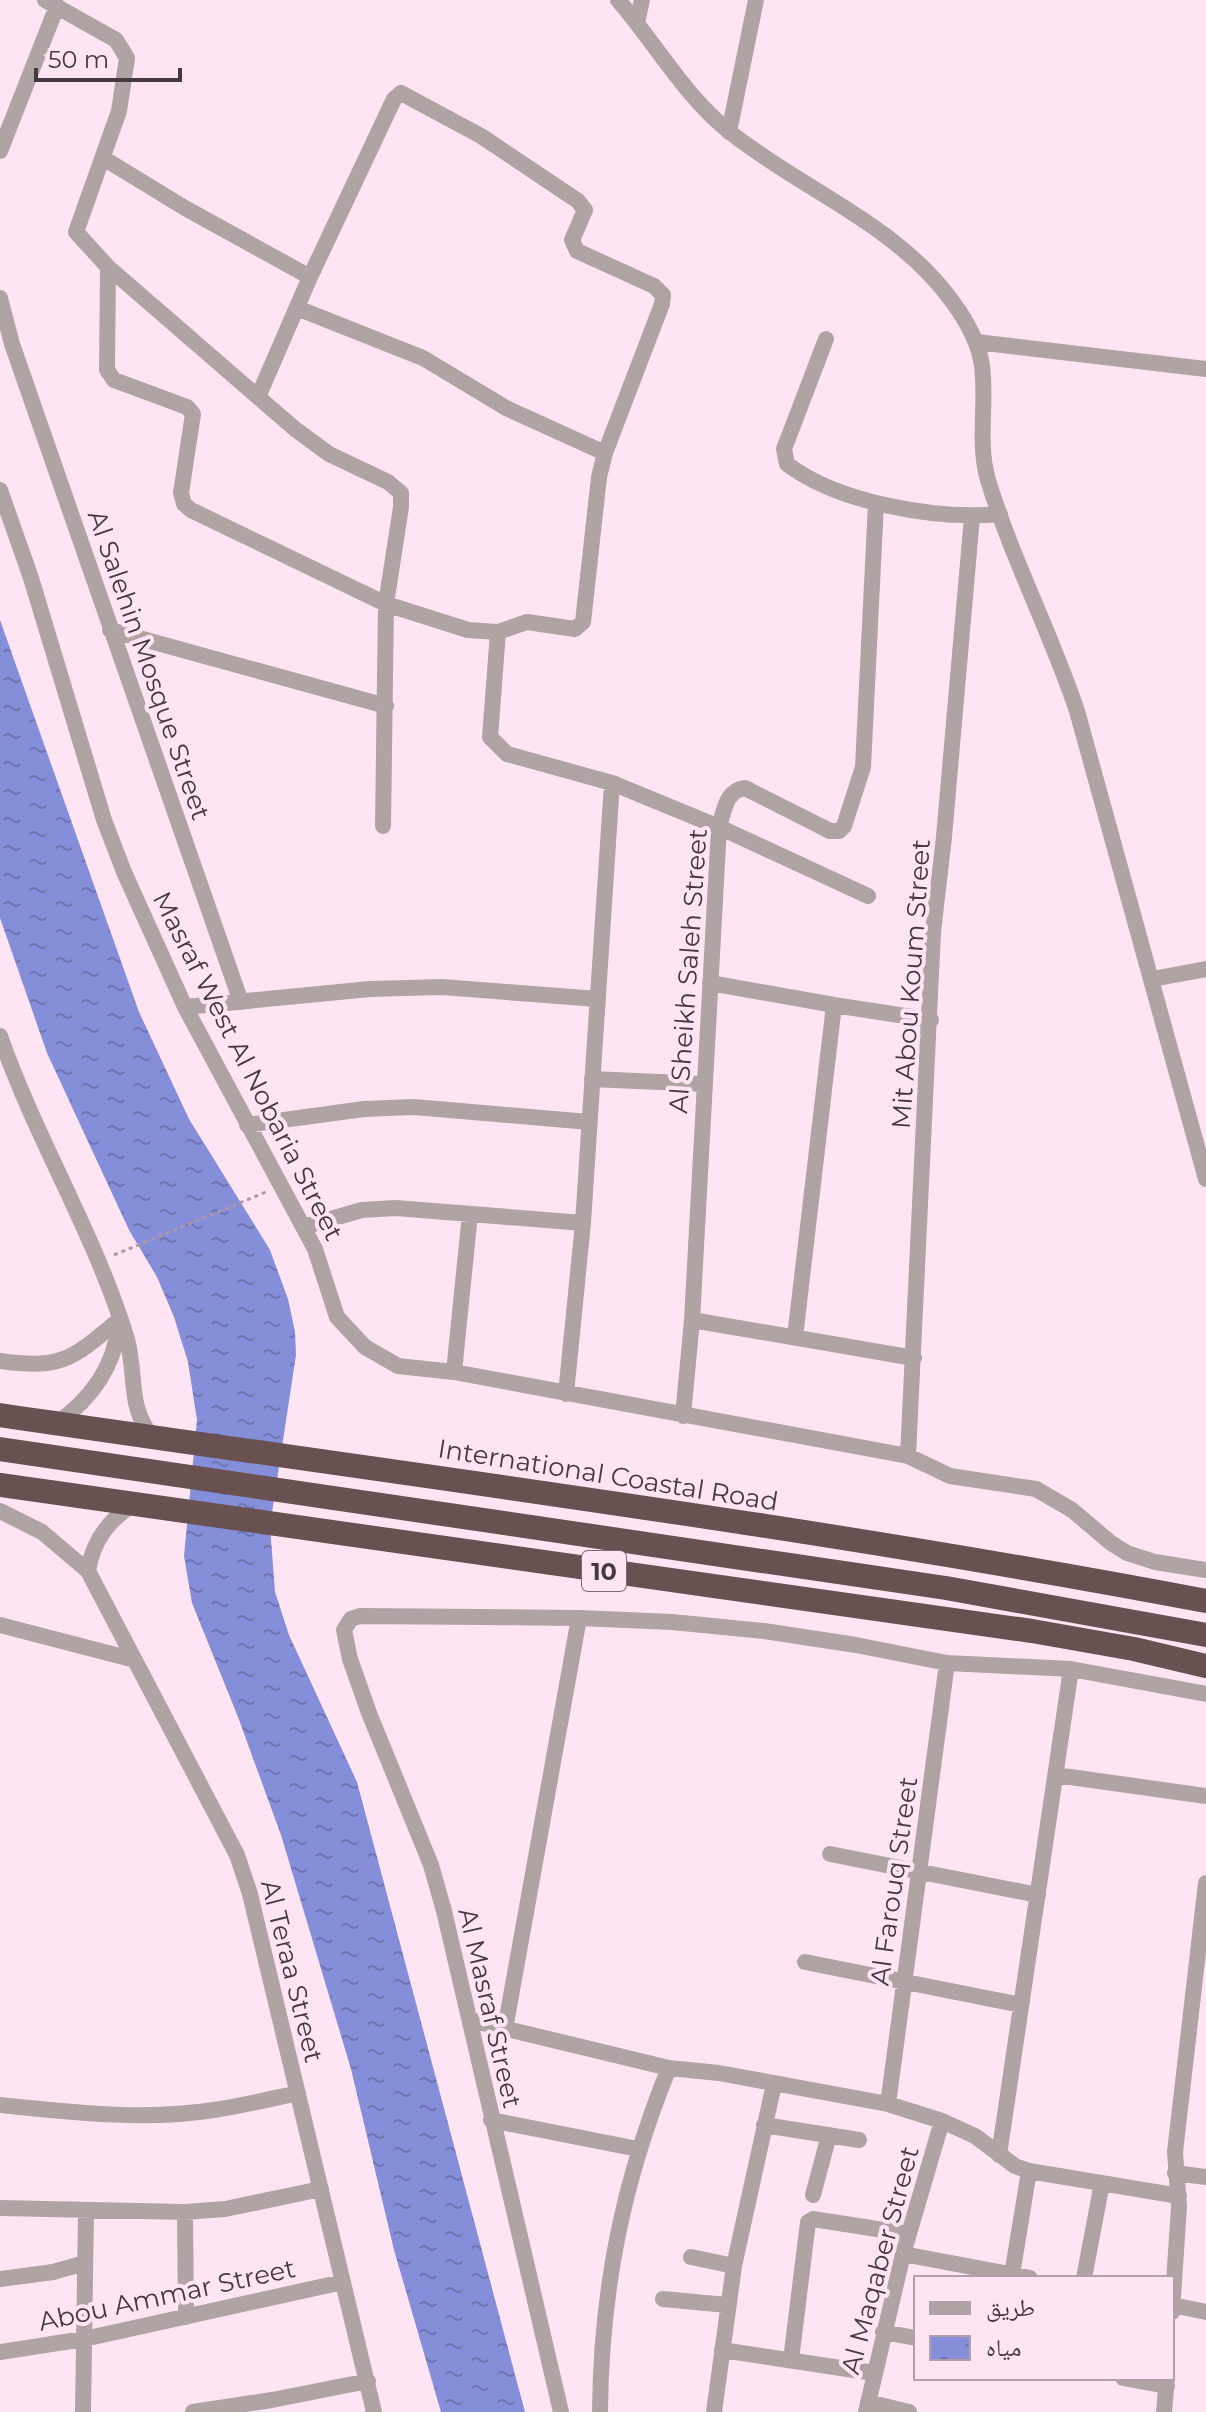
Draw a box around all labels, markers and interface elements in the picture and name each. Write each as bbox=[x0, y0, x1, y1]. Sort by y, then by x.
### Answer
scale bar bbox=[36, 32, 180, 82]
text: 50 m bbox=[48, 45, 109, 74]
street label: Al Salehin Mosque Street bbox=[81, 506, 217, 824]
street label: Al Sheikh Saleh Street bbox=[662, 827, 714, 1115]
street label: Mit Abou Koum Street bbox=[885, 838, 937, 1130]
street label: Masraf West Al Nobaria Street bbox=[146, 886, 350, 1246]
street label: International Coastal Road bbox=[436, 1432, 780, 1518]
road number: 10 bbox=[582, 1551, 626, 1591]
street label: Al Farouq Street bbox=[863, 1774, 925, 1988]
street label: Al Teraa Street bbox=[254, 1876, 330, 2066]
street label: Al Masraf Street bbox=[451, 1905, 529, 2111]
street label: Al Maqaber Street bbox=[834, 2142, 926, 2378]
street label: Abou Ammar Street bbox=[36, 2252, 298, 2338]
legend bbox=[914, 2276, 1174, 2380]
text: طريق bbox=[986, 2293, 1035, 2322]
text: مياه bbox=[986, 2333, 1021, 2362]

